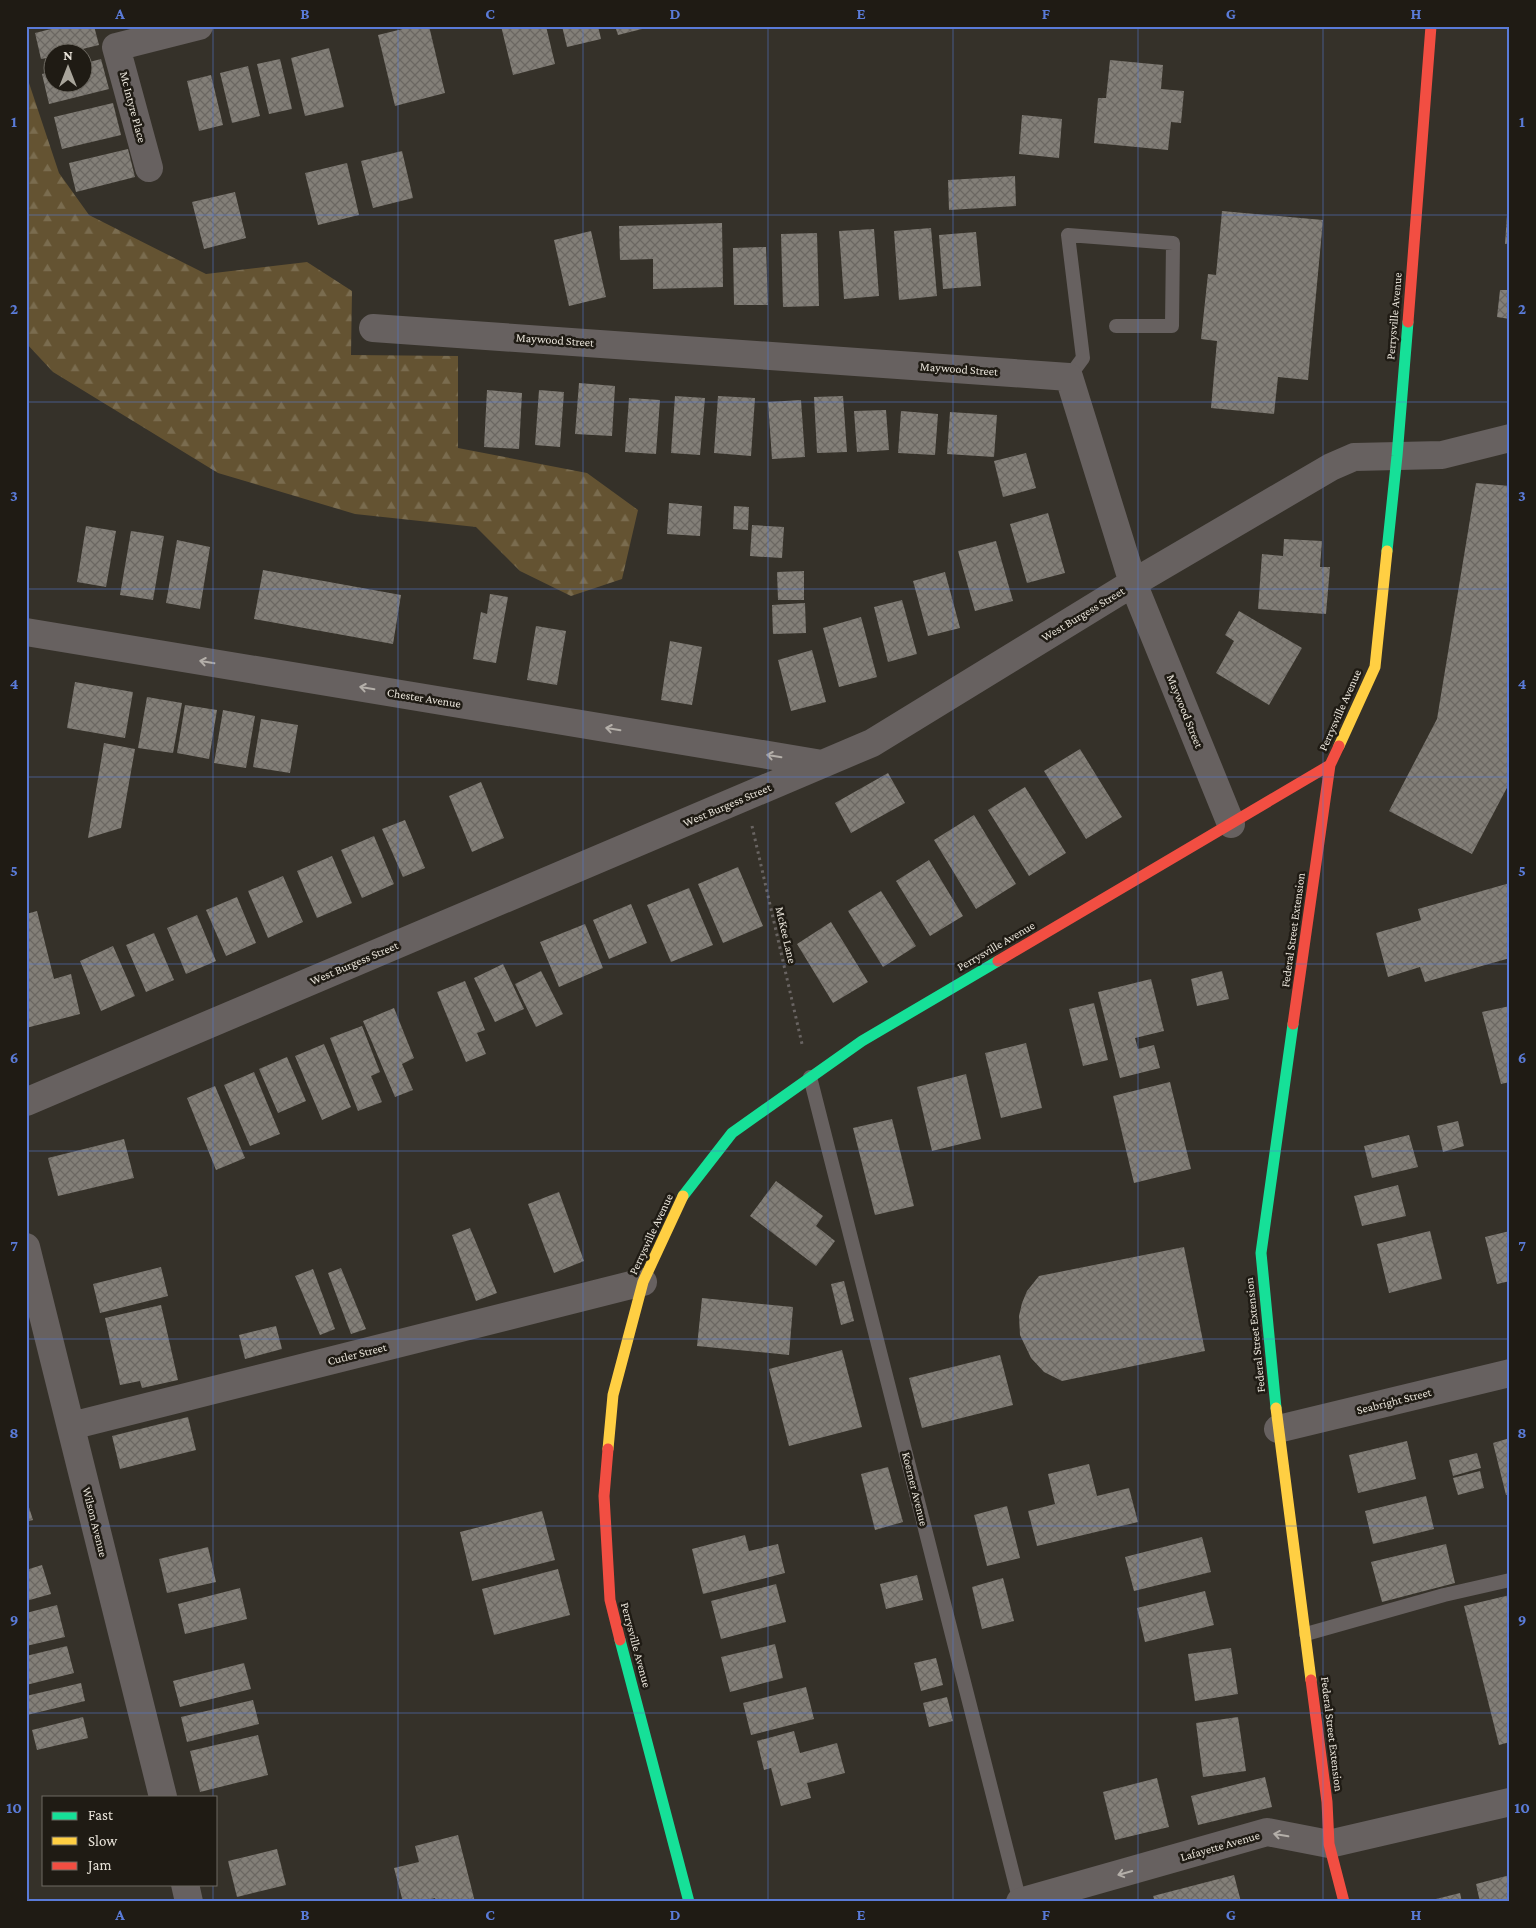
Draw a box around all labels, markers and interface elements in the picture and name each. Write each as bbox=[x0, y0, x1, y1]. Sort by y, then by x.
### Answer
text: A bbox=[114, 5, 125, 22]
text: B bbox=[300, 5, 310, 22]
text: C bbox=[485, 5, 495, 22]
text: D bbox=[669, 5, 681, 22]
text: E bbox=[856, 5, 866, 22]
text: F bbox=[1042, 5, 1051, 22]
text: G bbox=[1226, 5, 1236, 22]
text: H bbox=[1411, 5, 1422, 22]
north arrow bbox=[42, 42, 92, 92]
text: N bbox=[63, 47, 73, 63]
street label: Mc Intyre Place bbox=[117, 70, 149, 144]
text: 1 bbox=[11, 113, 17, 130]
text: 1 bbox=[1519, 113, 1525, 130]
street label: Perrysville Avenue bbox=[1383, 272, 1405, 360]
text: 2 bbox=[10, 300, 18, 317]
text: 2 bbox=[1518, 300, 1526, 317]
street label: Maywood Street bbox=[515, 330, 596, 350]
street label: Maywood Street bbox=[919, 359, 1000, 379]
text: 3 bbox=[10, 487, 18, 504]
text: 3 bbox=[1518, 487, 1526, 504]
street label: West Burgess Street bbox=[1039, 583, 1128, 644]
one-way arrow bbox=[199, 656, 215, 666]
street label: Perrysville Avenue bbox=[1316, 667, 1364, 753]
street label: Maywood Street bbox=[1164, 672, 1207, 751]
text: 4 bbox=[10, 675, 19, 692]
text: 4 bbox=[1518, 675, 1527, 692]
one-way arrow bbox=[359, 683, 375, 693]
street label: Chester Avenue bbox=[386, 685, 462, 711]
one-way arrow bbox=[606, 724, 622, 734]
one-way arrow bbox=[766, 750, 782, 760]
street label: West Burgess Street bbox=[681, 780, 774, 830]
text: 5 bbox=[10, 862, 18, 879]
text: 5 bbox=[1518, 862, 1526, 879]
street label: Federal Street Extension bbox=[1278, 871, 1308, 988]
street label: McKee Lane bbox=[773, 905, 799, 965]
street label: Perrysville Avenue bbox=[955, 918, 1037, 974]
street label: West Burgess Street bbox=[308, 938, 401, 988]
text: 6 bbox=[10, 1049, 18, 1066]
text: 6 bbox=[1518, 1049, 1526, 1066]
street label: Perrysville Avenue bbox=[626, 1191, 676, 1277]
text: 7 bbox=[10, 1237, 18, 1254]
text: 7 bbox=[1518, 1237, 1526, 1254]
street label: Federal Street Extension bbox=[1242, 1276, 1268, 1393]
street label: Cutler Street bbox=[326, 1340, 389, 1368]
street label: Seabright Street bbox=[1355, 1385, 1434, 1417]
text: 8 bbox=[9, 1424, 19, 1441]
text: 8 bbox=[1517, 1424, 1527, 1441]
street label: Koerner Avenue bbox=[899, 1451, 931, 1527]
street label: Wilson Avenue bbox=[80, 1485, 110, 1559]
street label: Perrysville Avenue bbox=[618, 1601, 654, 1689]
text: 9 bbox=[10, 1611, 18, 1628]
text: 9 bbox=[1518, 1611, 1526, 1628]
street label: Federal Street Extension bbox=[1318, 1676, 1346, 1793]
legend bbox=[42, 1796, 218, 1886]
text: 10 bbox=[6, 1799, 22, 1816]
text: 10 bbox=[1514, 1799, 1530, 1816]
text: Fast bbox=[88, 1807, 114, 1823]
street label: Lafayette Avenue bbox=[1179, 1828, 1261, 1864]
one-way arrow bbox=[1274, 1829, 1290, 1839]
text: Slow bbox=[88, 1833, 118, 1849]
text: Jam bbox=[86, 1857, 111, 1874]
one-way arrow bbox=[1117, 1868, 1133, 1878]
text: A bbox=[114, 1906, 125, 1923]
text: B bbox=[300, 1906, 310, 1923]
text: C bbox=[485, 1906, 495, 1923]
text: D bbox=[669, 1906, 681, 1923]
text: E bbox=[856, 1906, 866, 1923]
text: F bbox=[1042, 1906, 1051, 1923]
text: G bbox=[1226, 1906, 1236, 1923]
text: H bbox=[1411, 1906, 1422, 1923]

